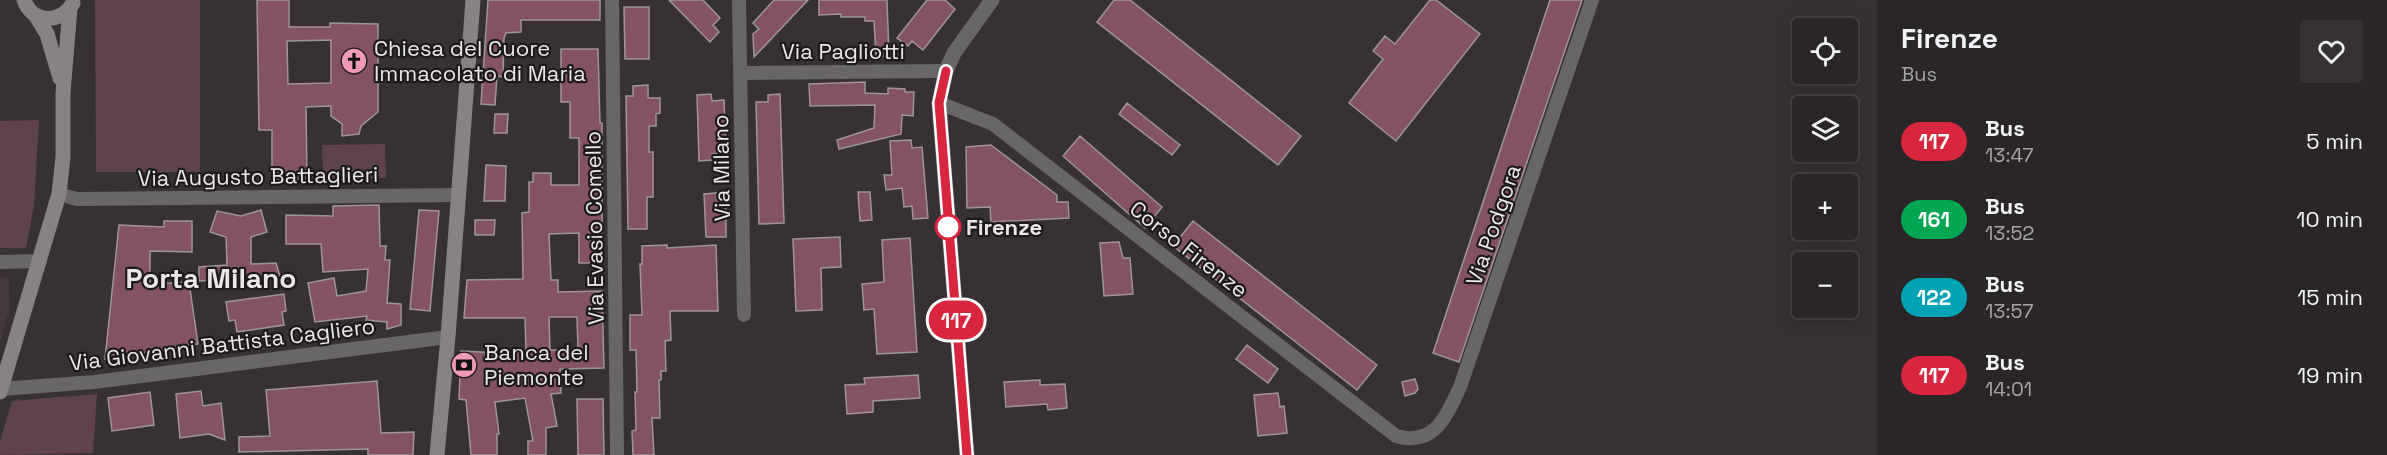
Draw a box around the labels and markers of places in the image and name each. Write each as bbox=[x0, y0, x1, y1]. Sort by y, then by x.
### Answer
place label: Chiesa del Cuore Immacolato di Maria bbox=[374, 34, 586, 87]
church icon: Chiesa del Cuore Immacolato di Maria bbox=[339, 46, 369, 76]
place label: Firenze bbox=[966, 213, 1042, 241]
marker: Firenze bbox=[935, 214, 961, 240]
place label: Banca del Piemonte bbox=[484, 338, 589, 391]
bank icon: Banca del Piemonte bbox=[449, 350, 479, 380]

